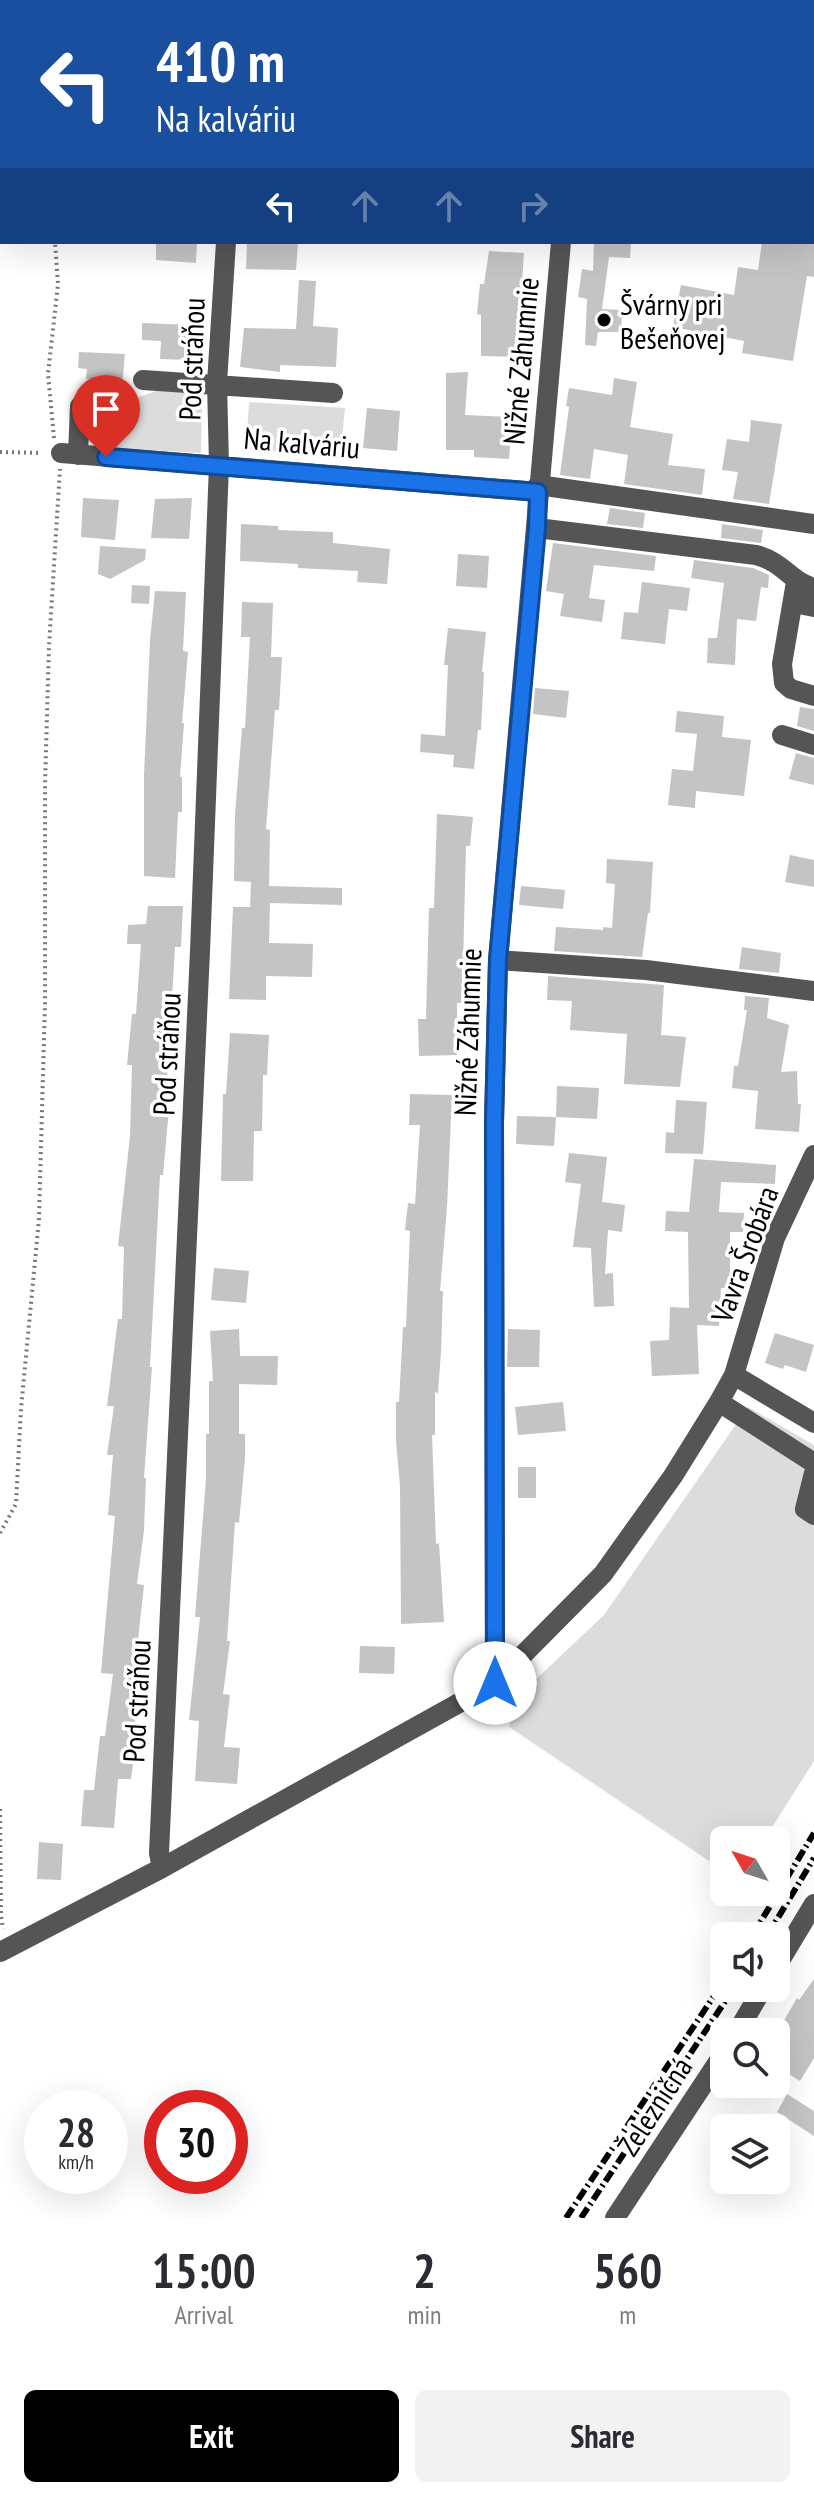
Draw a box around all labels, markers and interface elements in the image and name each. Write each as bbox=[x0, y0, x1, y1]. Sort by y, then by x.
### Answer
text: 410 m bbox=[156, 25, 285, 97]
icon: left bbox=[24, 32, 128, 136]
text: Na kalváriu bbox=[156, 95, 296, 142]
icon: left bbox=[259, 184, 303, 228]
icon: ahead bbox=[343, 184, 387, 228]
icon: ahead bbox=[427, 184, 471, 228]
icon: right bbox=[511, 184, 555, 228]
street label: Nižné Záhumnie bbox=[493, 276, 547, 446]
place label: Švárny pri Bešeňovej bbox=[620, 284, 725, 357]
street label: Pod stráňou bbox=[169, 297, 213, 421]
marker: Švárny pri Bešeňovej bbox=[595, 311, 613, 329]
pin bbox=[72, 375, 140, 457]
icon: arrive bbox=[84, 387, 128, 431]
street label: Na kalváriu bbox=[242, 417, 362, 467]
street label: Nižné Záhumnie bbox=[445, 947, 489, 1117]
street label: Pod stráňou bbox=[143, 992, 189, 1116]
street label: Vavra Šrobára bbox=[701, 1181, 787, 1328]
street label: Pod stráňou bbox=[113, 1639, 159, 1763]
position arrow bbox=[453, 1641, 537, 1725]
north arrow bbox=[710, 1826, 790, 1906]
map controls bbox=[710, 1826, 790, 2194]
button: sound bbox=[710, 1922, 790, 2002]
button: search bbox=[710, 2018, 790, 2098]
street label: Železničná bbox=[608, 2049, 700, 2163]
speed limit sign: 30 bbox=[144, 2090, 248, 2194]
text: 28 bbox=[57, 2106, 95, 2158]
button: layers bbox=[710, 2114, 790, 2194]
text: km/h bbox=[58, 2149, 94, 2175]
text: 15:00 bbox=[152, 2239, 256, 2301]
text: 2 bbox=[413, 2239, 436, 2301]
text: 560 bbox=[593, 2239, 662, 2301]
text: Arrival bbox=[174, 2298, 233, 2331]
text: min bbox=[407, 2298, 441, 2331]
text: m bbox=[619, 2298, 636, 2331]
button: Exit bbox=[24, 2390, 399, 2482]
button: Share bbox=[415, 2390, 790, 2482]

